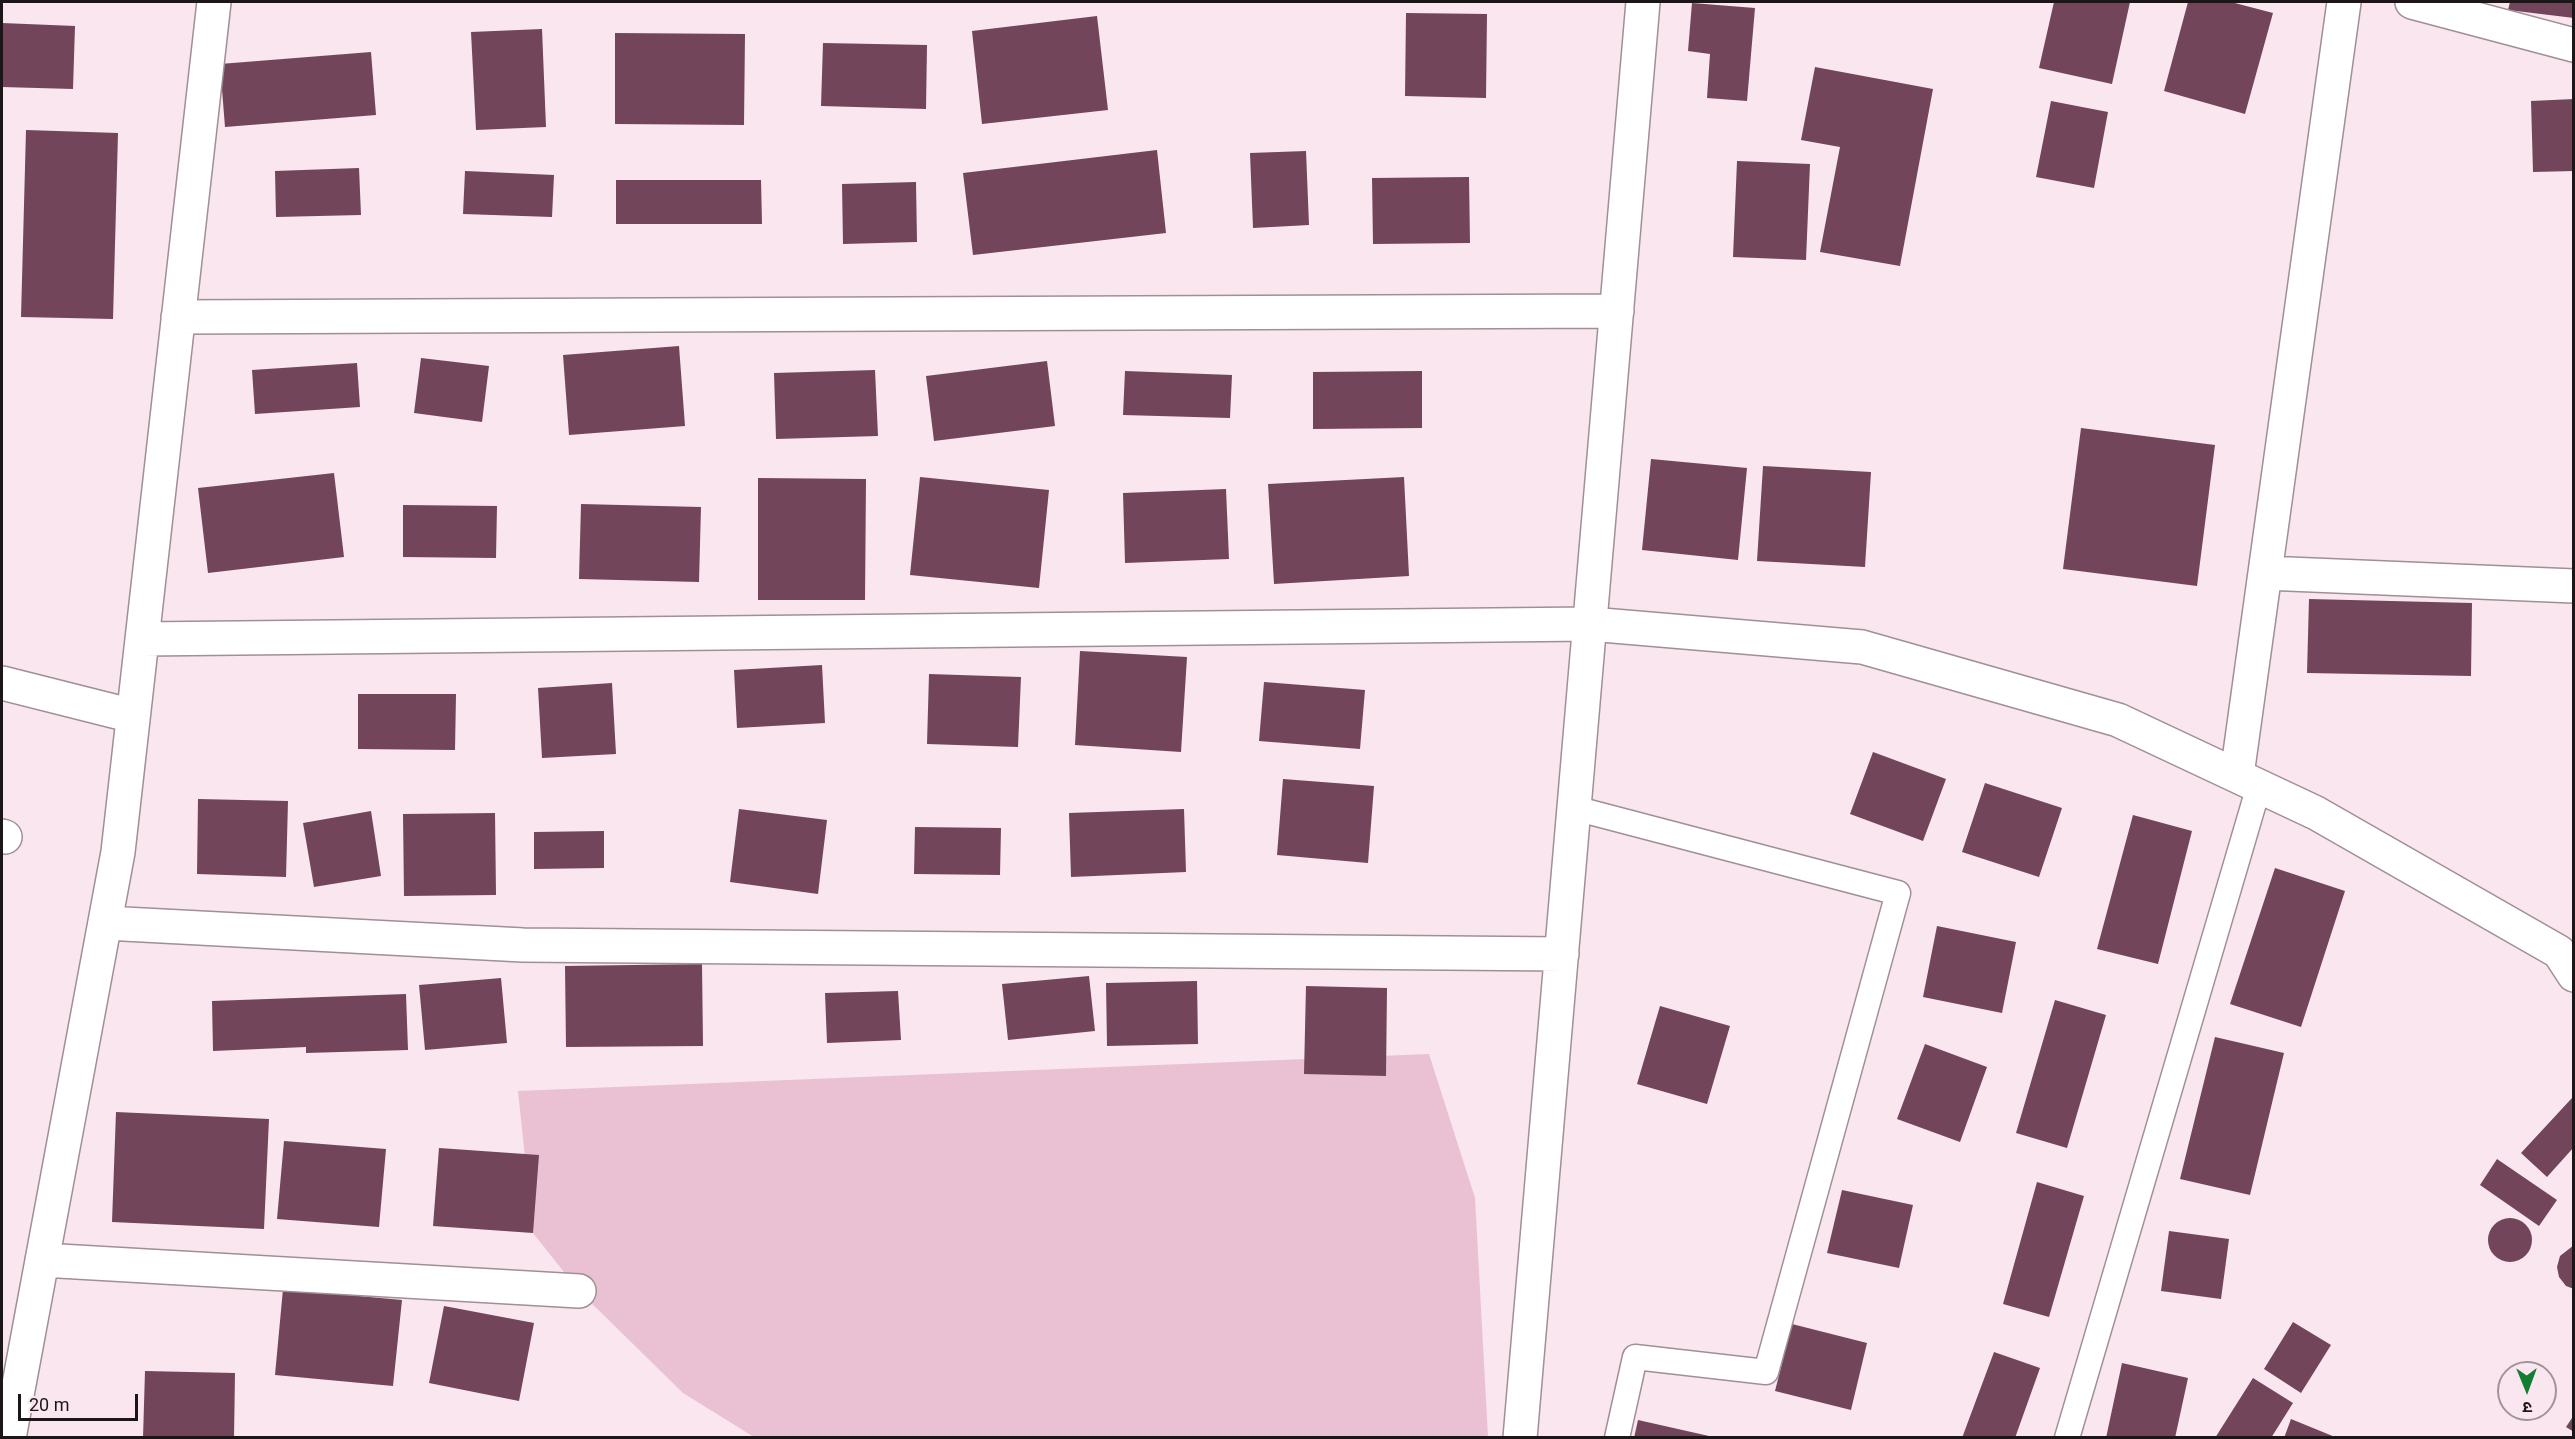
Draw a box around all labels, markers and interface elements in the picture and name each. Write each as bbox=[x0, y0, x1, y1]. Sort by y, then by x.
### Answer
north arrow bbox=[2497, 1361, 2557, 1421]
scale bar bbox=[21, 1382, 141, 1420]
text: 20 m bbox=[29, 1394, 69, 1415]
text: उ bbox=[2522, 1398, 2532, 1417]

